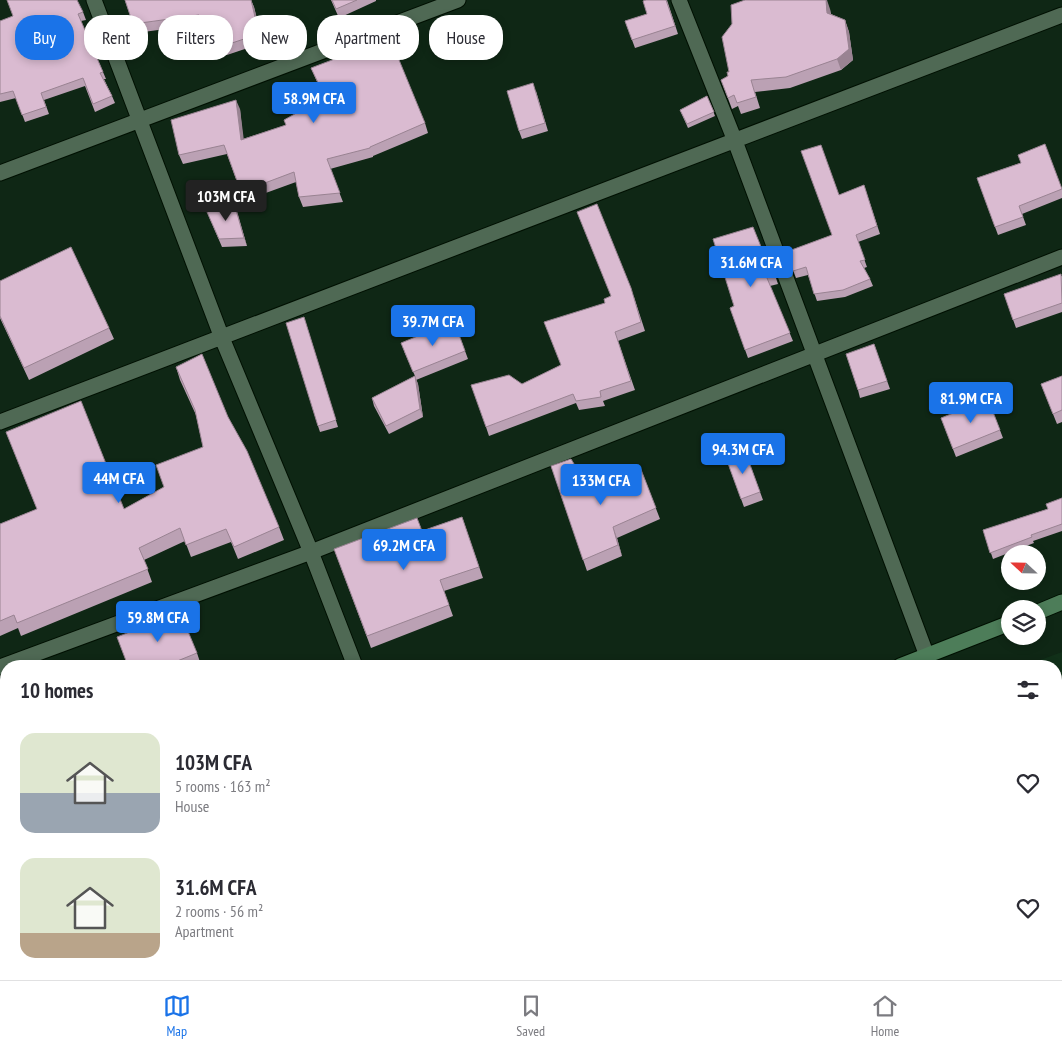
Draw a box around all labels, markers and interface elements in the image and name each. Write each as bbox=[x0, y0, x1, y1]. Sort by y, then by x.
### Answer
chip: Buy bbox=[15, 15, 74, 60]
chip: Rent bbox=[84, 15, 148, 60]
chip: Filters bbox=[158, 15, 233, 60]
chip: New bbox=[243, 15, 307, 60]
chip: Apartment bbox=[317, 15, 419, 60]
chip: House bbox=[429, 15, 503, 60]
pin: 58.9M CFA bbox=[257, 82, 371, 124]
text: 58.9M CFA bbox=[283, 88, 345, 108]
pin: 103M CFA bbox=[174, 180, 278, 222]
text: 103M CFA bbox=[197, 186, 255, 206]
pin: 31.6M CFA bbox=[694, 246, 808, 288]
text: 31.6M CFA bbox=[720, 252, 782, 272]
pin: 39.7M CFA bbox=[376, 304, 490, 347]
text: 39.7M CFA bbox=[402, 311, 464, 331]
pin: 81.9M CFA bbox=[914, 382, 1028, 424]
text: 81.9M CFA bbox=[940, 388, 1002, 408]
pin: 94.3M CFA bbox=[686, 432, 800, 475]
text: 94.3M CFA bbox=[712, 439, 774, 459]
pin: 44M CFA bbox=[73, 462, 165, 504]
pin: 133M CFA bbox=[549, 464, 653, 506]
text: 44M CFA bbox=[93, 468, 145, 488]
text: 133M CFA bbox=[572, 470, 630, 490]
pin: 69.2M CFA bbox=[347, 528, 461, 571]
text: 69.2M CFA bbox=[373, 535, 435, 555]
north arrow bbox=[1001, 545, 1046, 590]
map controls bbox=[1001, 545, 1046, 645]
pin: 59.8M CFA bbox=[101, 600, 215, 643]
button: layers bbox=[1001, 600, 1046, 645]
text: 59.8M CFA bbox=[127, 607, 189, 627]
icon: filters bbox=[1014, 676, 1042, 704]
text: 10 homes bbox=[20, 677, 93, 704]
text: 103M CFA bbox=[175, 749, 252, 776]
icon: home bbox=[60, 753, 120, 813]
icon: heart bbox=[1014, 769, 1042, 797]
text: 5 rooms · 163 m² bbox=[175, 776, 271, 796]
text: House bbox=[175, 796, 209, 816]
text: 31.6M CFA bbox=[175, 874, 256, 901]
icon: home bbox=[60, 878, 120, 938]
icon: heart bbox=[1014, 894, 1042, 922]
text: 2 rooms · 56 m² bbox=[175, 901, 263, 921]
text: Apartment bbox=[175, 921, 234, 941]
tab: Map bbox=[163, 992, 191, 1040]
tab: Saved bbox=[516, 992, 545, 1040]
tab: Home bbox=[871, 992, 899, 1040]

